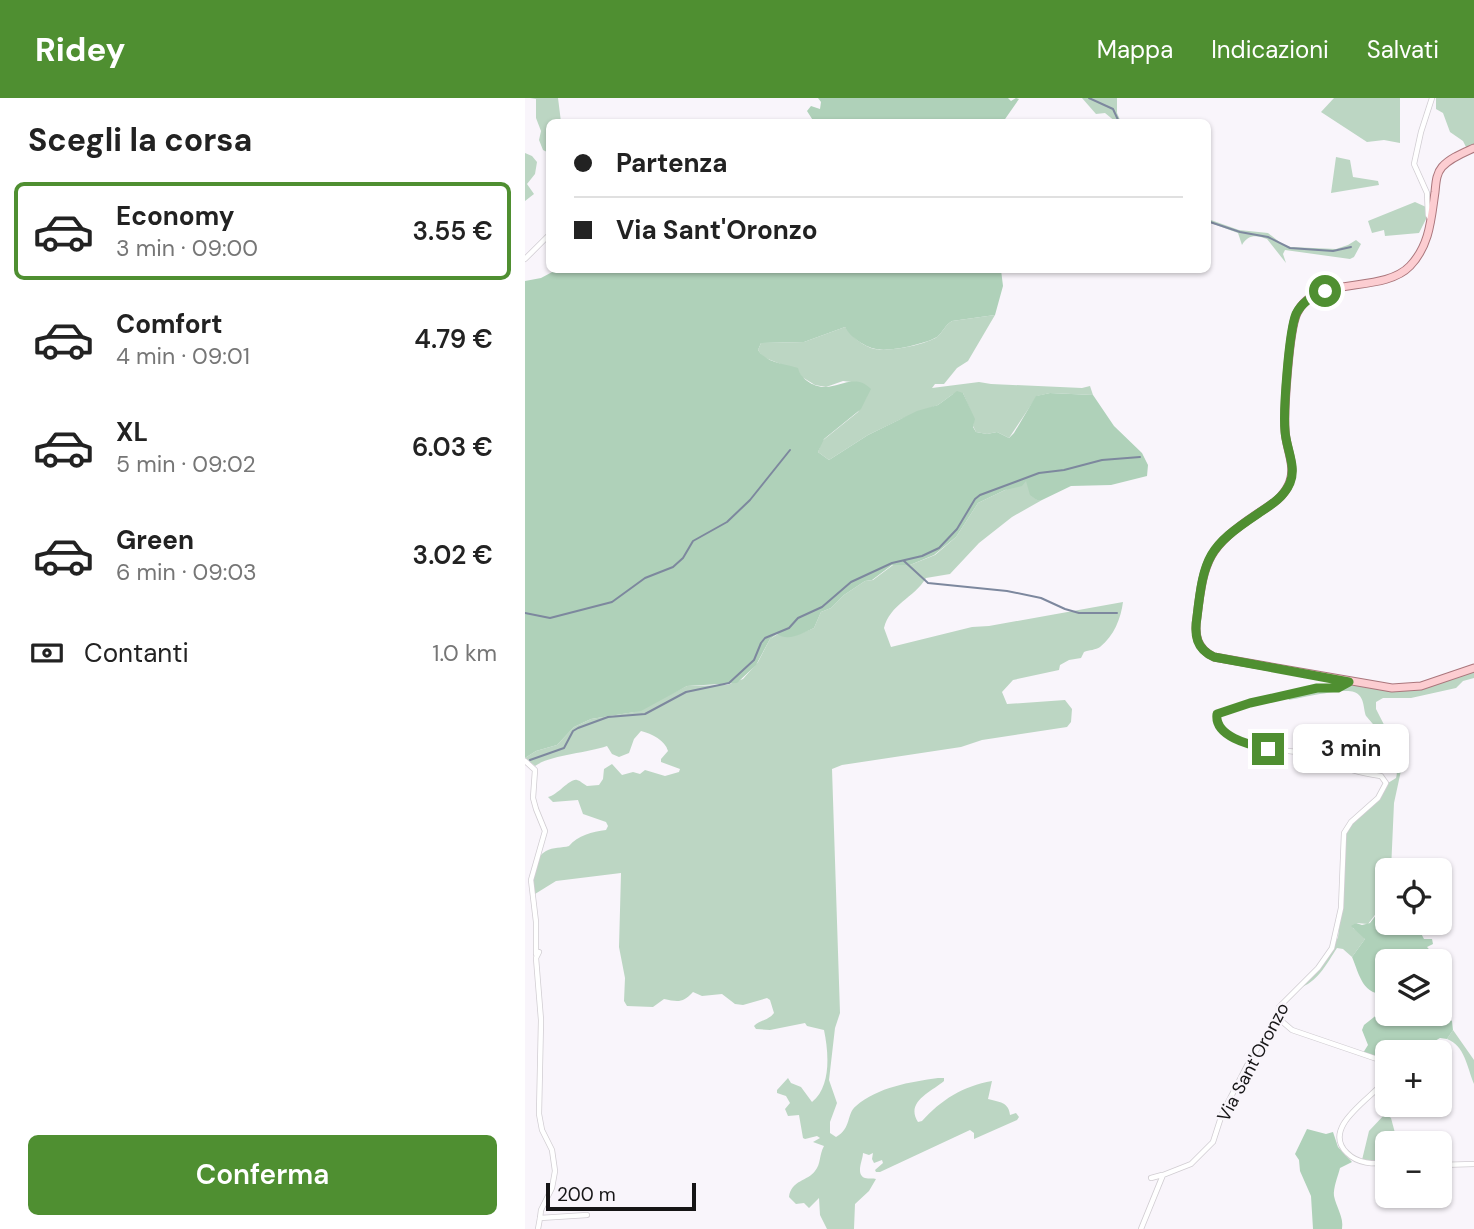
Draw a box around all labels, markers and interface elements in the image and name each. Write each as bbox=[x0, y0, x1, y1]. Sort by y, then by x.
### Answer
text: Ridey bbox=[35, 28, 125, 71]
text: Mappa bbox=[1097, 34, 1173, 65]
text: Indicazioni bbox=[1211, 34, 1329, 65]
text: Salvati bbox=[1367, 34, 1439, 65]
text: Scegli la corsa bbox=[28, 119, 252, 161]
text: Partenza bbox=[616, 146, 728, 180]
text: Economy bbox=[116, 199, 234, 233]
icon: car bbox=[32, 200, 95, 263]
text: Via Sant'Oronzo bbox=[616, 213, 818, 247]
text: 3.55 € bbox=[412, 214, 493, 248]
text: 3 min · 09:00 bbox=[116, 233, 258, 263]
route start bbox=[1309, 275, 1341, 307]
text: Comfort bbox=[116, 307, 222, 341]
icon: car bbox=[32, 308, 95, 371]
text: 4.79 € bbox=[414, 322, 493, 356]
text: 4 min · 09:01 bbox=[116, 341, 250, 371]
text: XL bbox=[116, 415, 148, 449]
icon: car bbox=[32, 416, 95, 479]
text: 6.03 € bbox=[412, 430, 493, 464]
text: 5 min · 09:02 bbox=[116, 449, 256, 479]
text: Green bbox=[116, 523, 194, 557]
icon: car bbox=[32, 524, 95, 587]
text: 3.02 € bbox=[413, 538, 493, 572]
text: 6 min · 09:03 bbox=[116, 557, 257, 587]
icon: cash bbox=[28, 634, 66, 672]
text: Contanti bbox=[84, 636, 189, 670]
text: 1.0 km bbox=[432, 638, 497, 668]
callout: 3 min bbox=[1293, 724, 1408, 774]
route end bbox=[1252, 733, 1284, 765]
text: 3 min bbox=[1321, 733, 1381, 763]
map controls bbox=[1375, 858, 1452, 1208]
button: locate bbox=[1375, 858, 1452, 935]
button: layers bbox=[1375, 949, 1452, 1026]
street label: Via Sant'Oronzo bbox=[1212, 998, 1294, 1126]
button: + bbox=[1375, 1040, 1452, 1117]
button: − bbox=[1375, 1131, 1452, 1208]
button: Conferma bbox=[28, 1135, 497, 1215]
scale bar bbox=[546, 1180, 697, 1212]
text: 200 m bbox=[557, 1182, 616, 1207]

